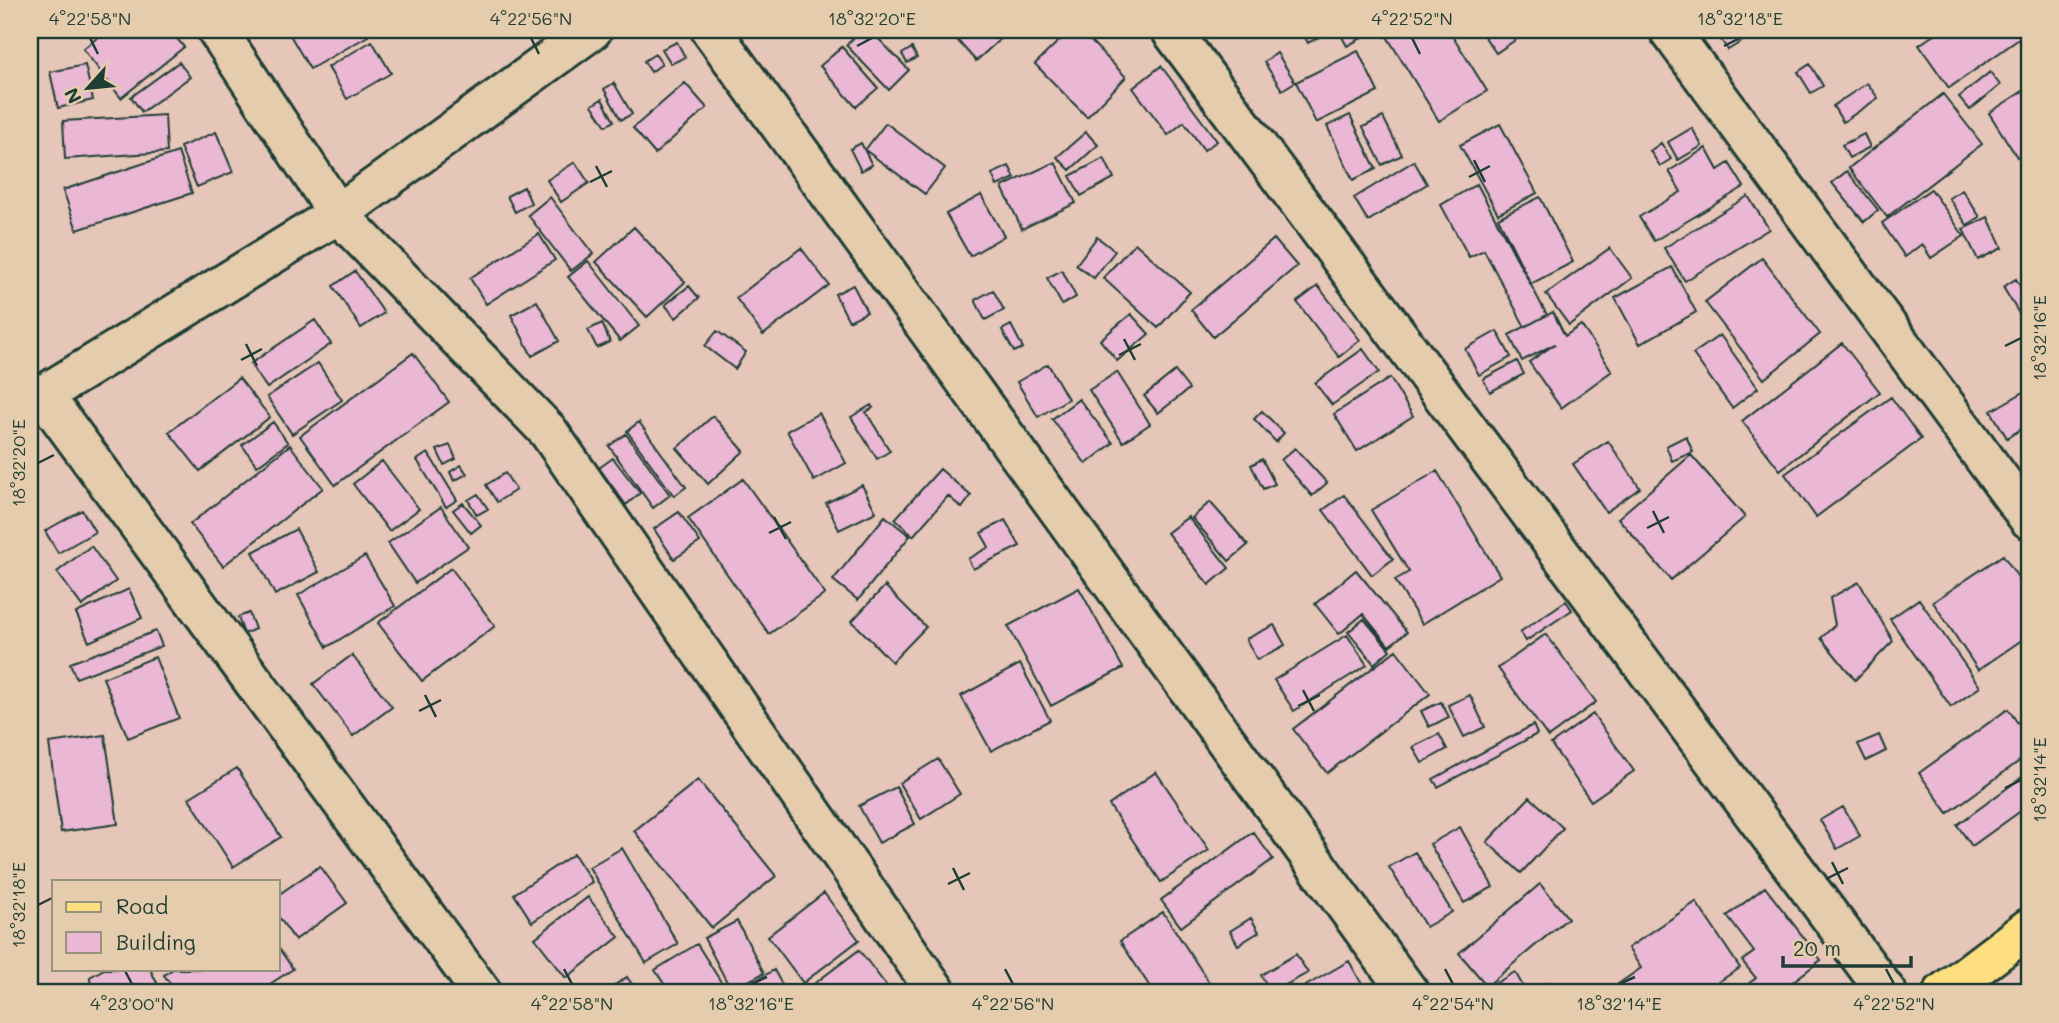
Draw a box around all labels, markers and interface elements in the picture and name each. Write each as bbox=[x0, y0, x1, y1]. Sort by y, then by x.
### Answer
text: 4°22'58"N bbox=[49, 6, 131, 30]
text: 4°22'56"N bbox=[490, 6, 572, 30]
text: 18°32'20"E bbox=[828, 6, 916, 30]
text: 4°22'52"N bbox=[1371, 6, 1453, 30]
text: 18°32'18"E bbox=[1697, 6, 1783, 30]
north arrow bbox=[52, 52, 122, 122]
text: N bbox=[58, 84, 87, 108]
text: 18°32'16"E bbox=[2027, 295, 2051, 381]
text: 18°32'20"E bbox=[6, 419, 30, 507]
text: 18°32'14"E bbox=[2027, 737, 2051, 823]
text: 18°32'18"E bbox=[6, 862, 30, 948]
legend bbox=[52, 880, 280, 970]
text: Road bbox=[116, 892, 168, 919]
scale bar bbox=[1783, 925, 1910, 969]
text: Building bbox=[116, 928, 196, 955]
text: 20 m bbox=[1793, 934, 1841, 961]
text: 4°23'00"N bbox=[90, 991, 174, 1015]
text: 4°22'58"N bbox=[531, 991, 613, 1015]
text: 18°32'16"E bbox=[708, 991, 794, 1015]
text: 4°22'56"N bbox=[972, 991, 1054, 1015]
text: 4°22'54"N bbox=[1412, 991, 1494, 1015]
text: 18°32'14"E bbox=[1576, 991, 1662, 1015]
text: 4°22'52"N bbox=[1853, 991, 1935, 1015]

